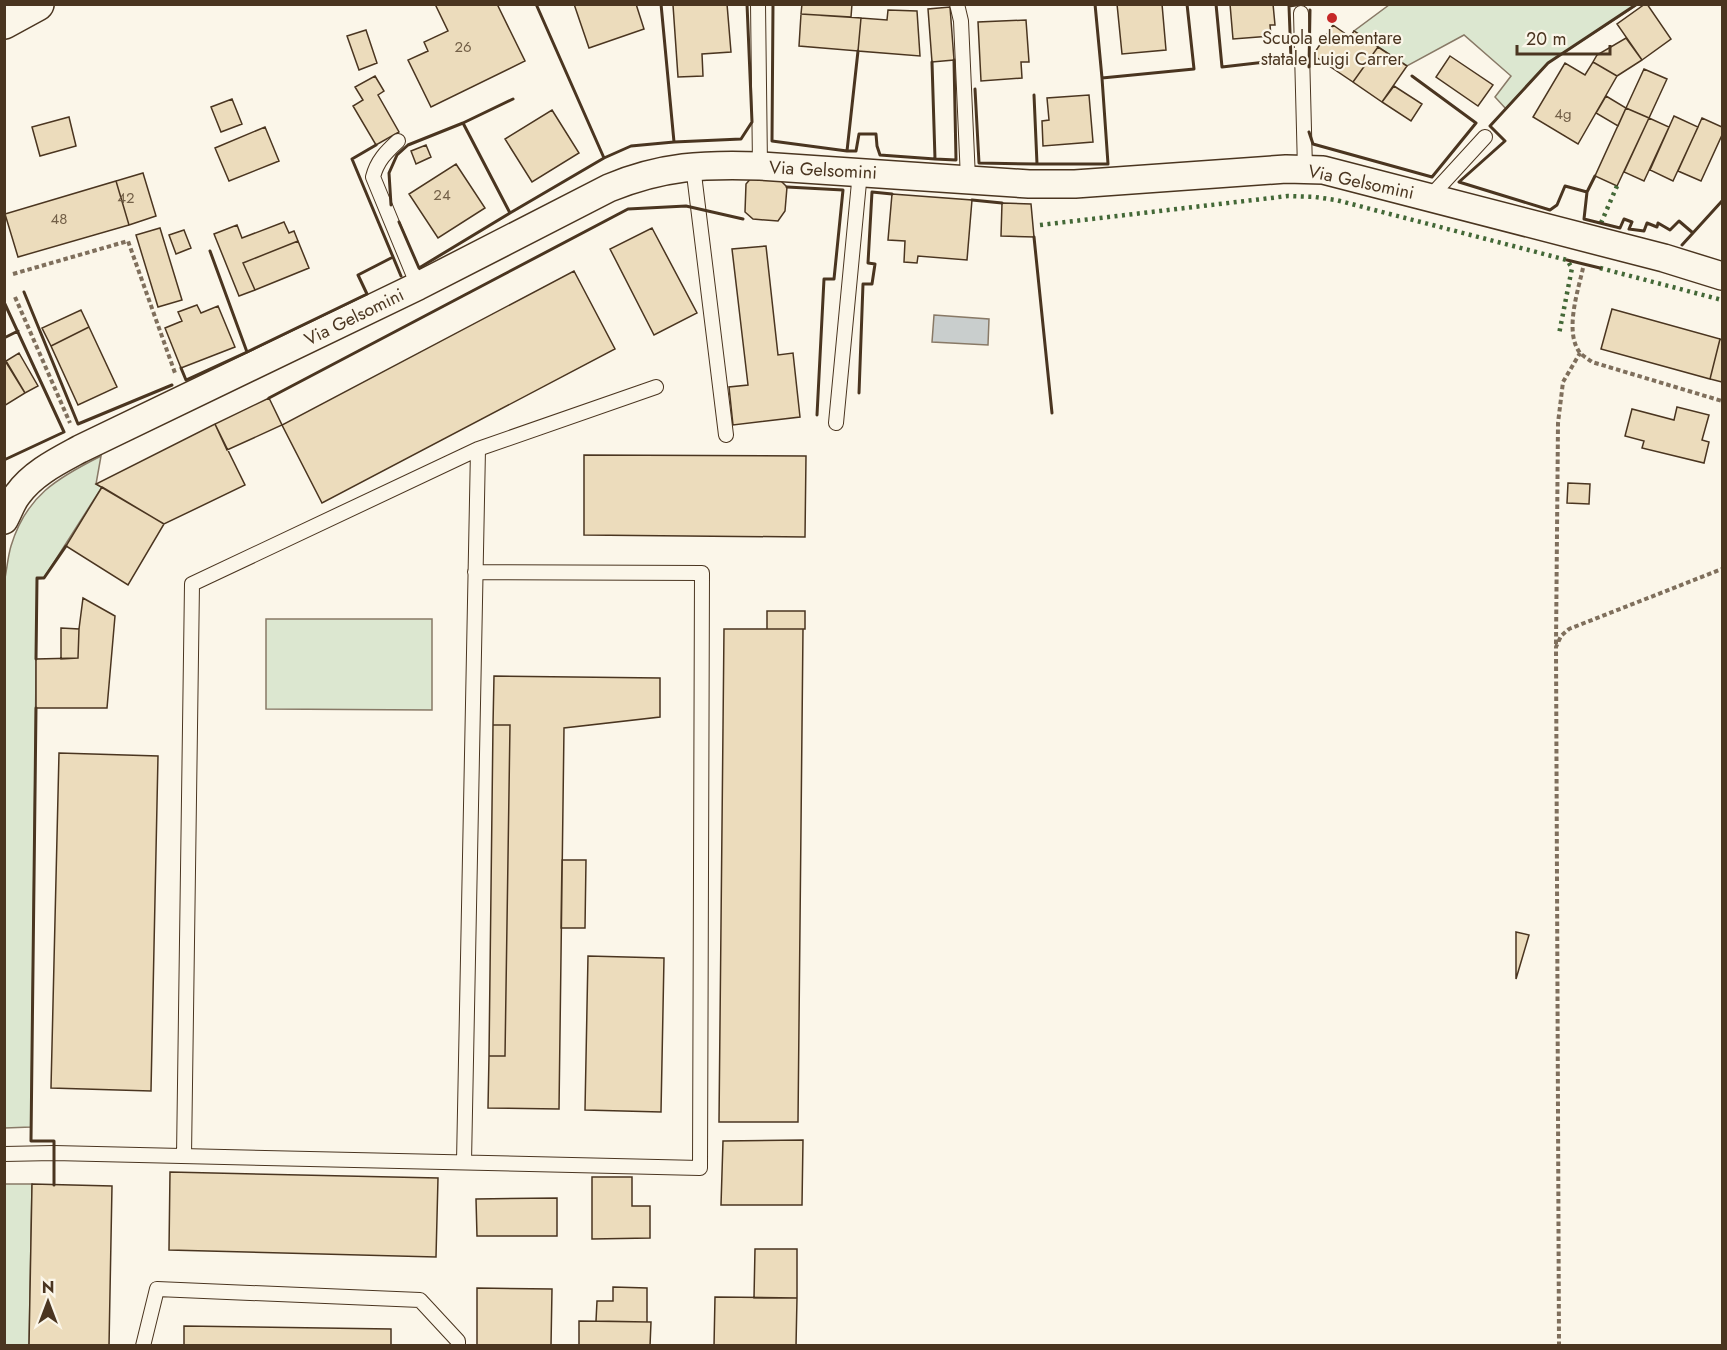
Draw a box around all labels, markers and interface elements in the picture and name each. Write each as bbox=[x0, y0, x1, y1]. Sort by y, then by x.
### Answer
marker: Scuola elementare statale Luigi Carrer bbox=[1325, 11, 1339, 25]
scale bar bbox=[1517, 18, 1610, 56]
place label: Scuola elementare statale Luigi Carrer bbox=[1261, 25, 1404, 72]
text: 20 m bbox=[1526, 26, 1566, 52]
house number: 26 bbox=[454, 36, 472, 58]
house number: 4g bbox=[1554, 103, 1572, 125]
street label: Via Gelsomini bbox=[768, 154, 878, 186]
street label: Via Gelsomini bbox=[1306, 158, 1416, 206]
house number: 24 bbox=[433, 184, 451, 206]
house number: 42 bbox=[117, 187, 135, 209]
house number: 48 bbox=[51, 208, 67, 230]
street label: Via Gelsomini bbox=[300, 282, 408, 352]
north arrow bbox=[18, 1272, 78, 1332]
text: N bbox=[42, 1276, 54, 1299]

